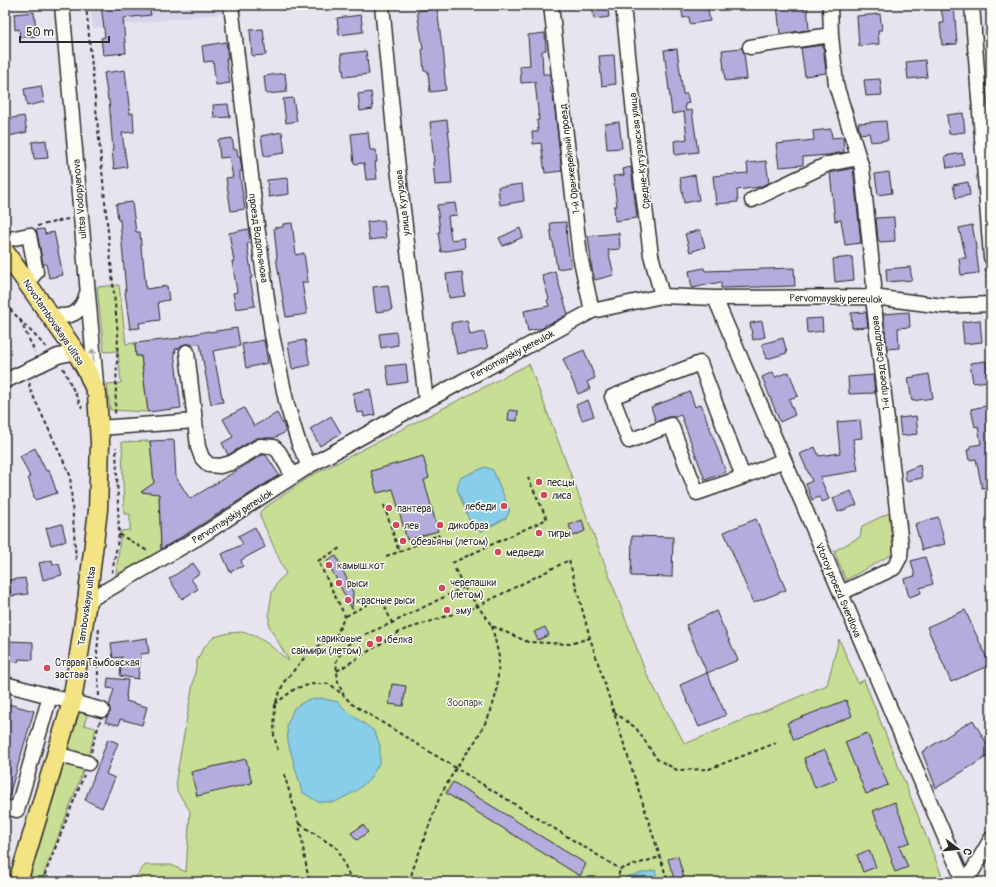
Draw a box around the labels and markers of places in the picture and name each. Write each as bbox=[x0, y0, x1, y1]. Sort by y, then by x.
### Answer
marker: песцы bbox=[534, 477, 544, 487]
place label: песцы bbox=[547, 477, 575, 489]
marker: лиса bbox=[539, 490, 549, 500]
place label: лиса bbox=[552, 490, 572, 502]
place label: лебеди bbox=[465, 501, 497, 513]
marker: лебеди bbox=[499, 501, 509, 511]
marker: пантера bbox=[384, 503, 394, 513]
place label: пантера bbox=[397, 503, 431, 515]
marker: лев bbox=[391, 520, 401, 530]
place label: лев bbox=[404, 520, 419, 532]
marker: дикобраз bbox=[435, 520, 445, 530]
place label: дикобраз bbox=[448, 520, 489, 532]
marker: тигры bbox=[534, 528, 544, 538]
place label: тигры bbox=[547, 528, 571, 540]
marker: обезьяны (летом) bbox=[398, 536, 408, 546]
place label: обезьяны (летом) bbox=[411, 536, 489, 548]
marker: медведи bbox=[493, 547, 503, 557]
place label: медведи bbox=[506, 547, 544, 559]
marker: камыш.кот bbox=[324, 560, 334, 570]
place label: камыш.кот bbox=[337, 560, 385, 572]
place label: черепашки (летом) bbox=[450, 577, 497, 601]
marker: рыси bbox=[334, 578, 344, 588]
place label: рыси bbox=[347, 578, 368, 590]
marker: черепашки (летом) bbox=[437, 583, 447, 593]
marker: красные рыси bbox=[343, 595, 353, 605]
place label: красные рыси bbox=[356, 595, 415, 607]
marker: эму bbox=[442, 605, 452, 615]
place label: эму bbox=[455, 605, 472, 617]
place label: кариковые саймири (летом) bbox=[291, 633, 362, 657]
marker: белка bbox=[374, 634, 384, 644]
place label: белка bbox=[387, 634, 413, 646]
marker: кариковые саймири (летом) bbox=[365, 639, 375, 649]
place label: Старая Тамбовская застава bbox=[55, 657, 140, 681]
marker: Старая Тамбовская застава bbox=[42, 663, 52, 673]

